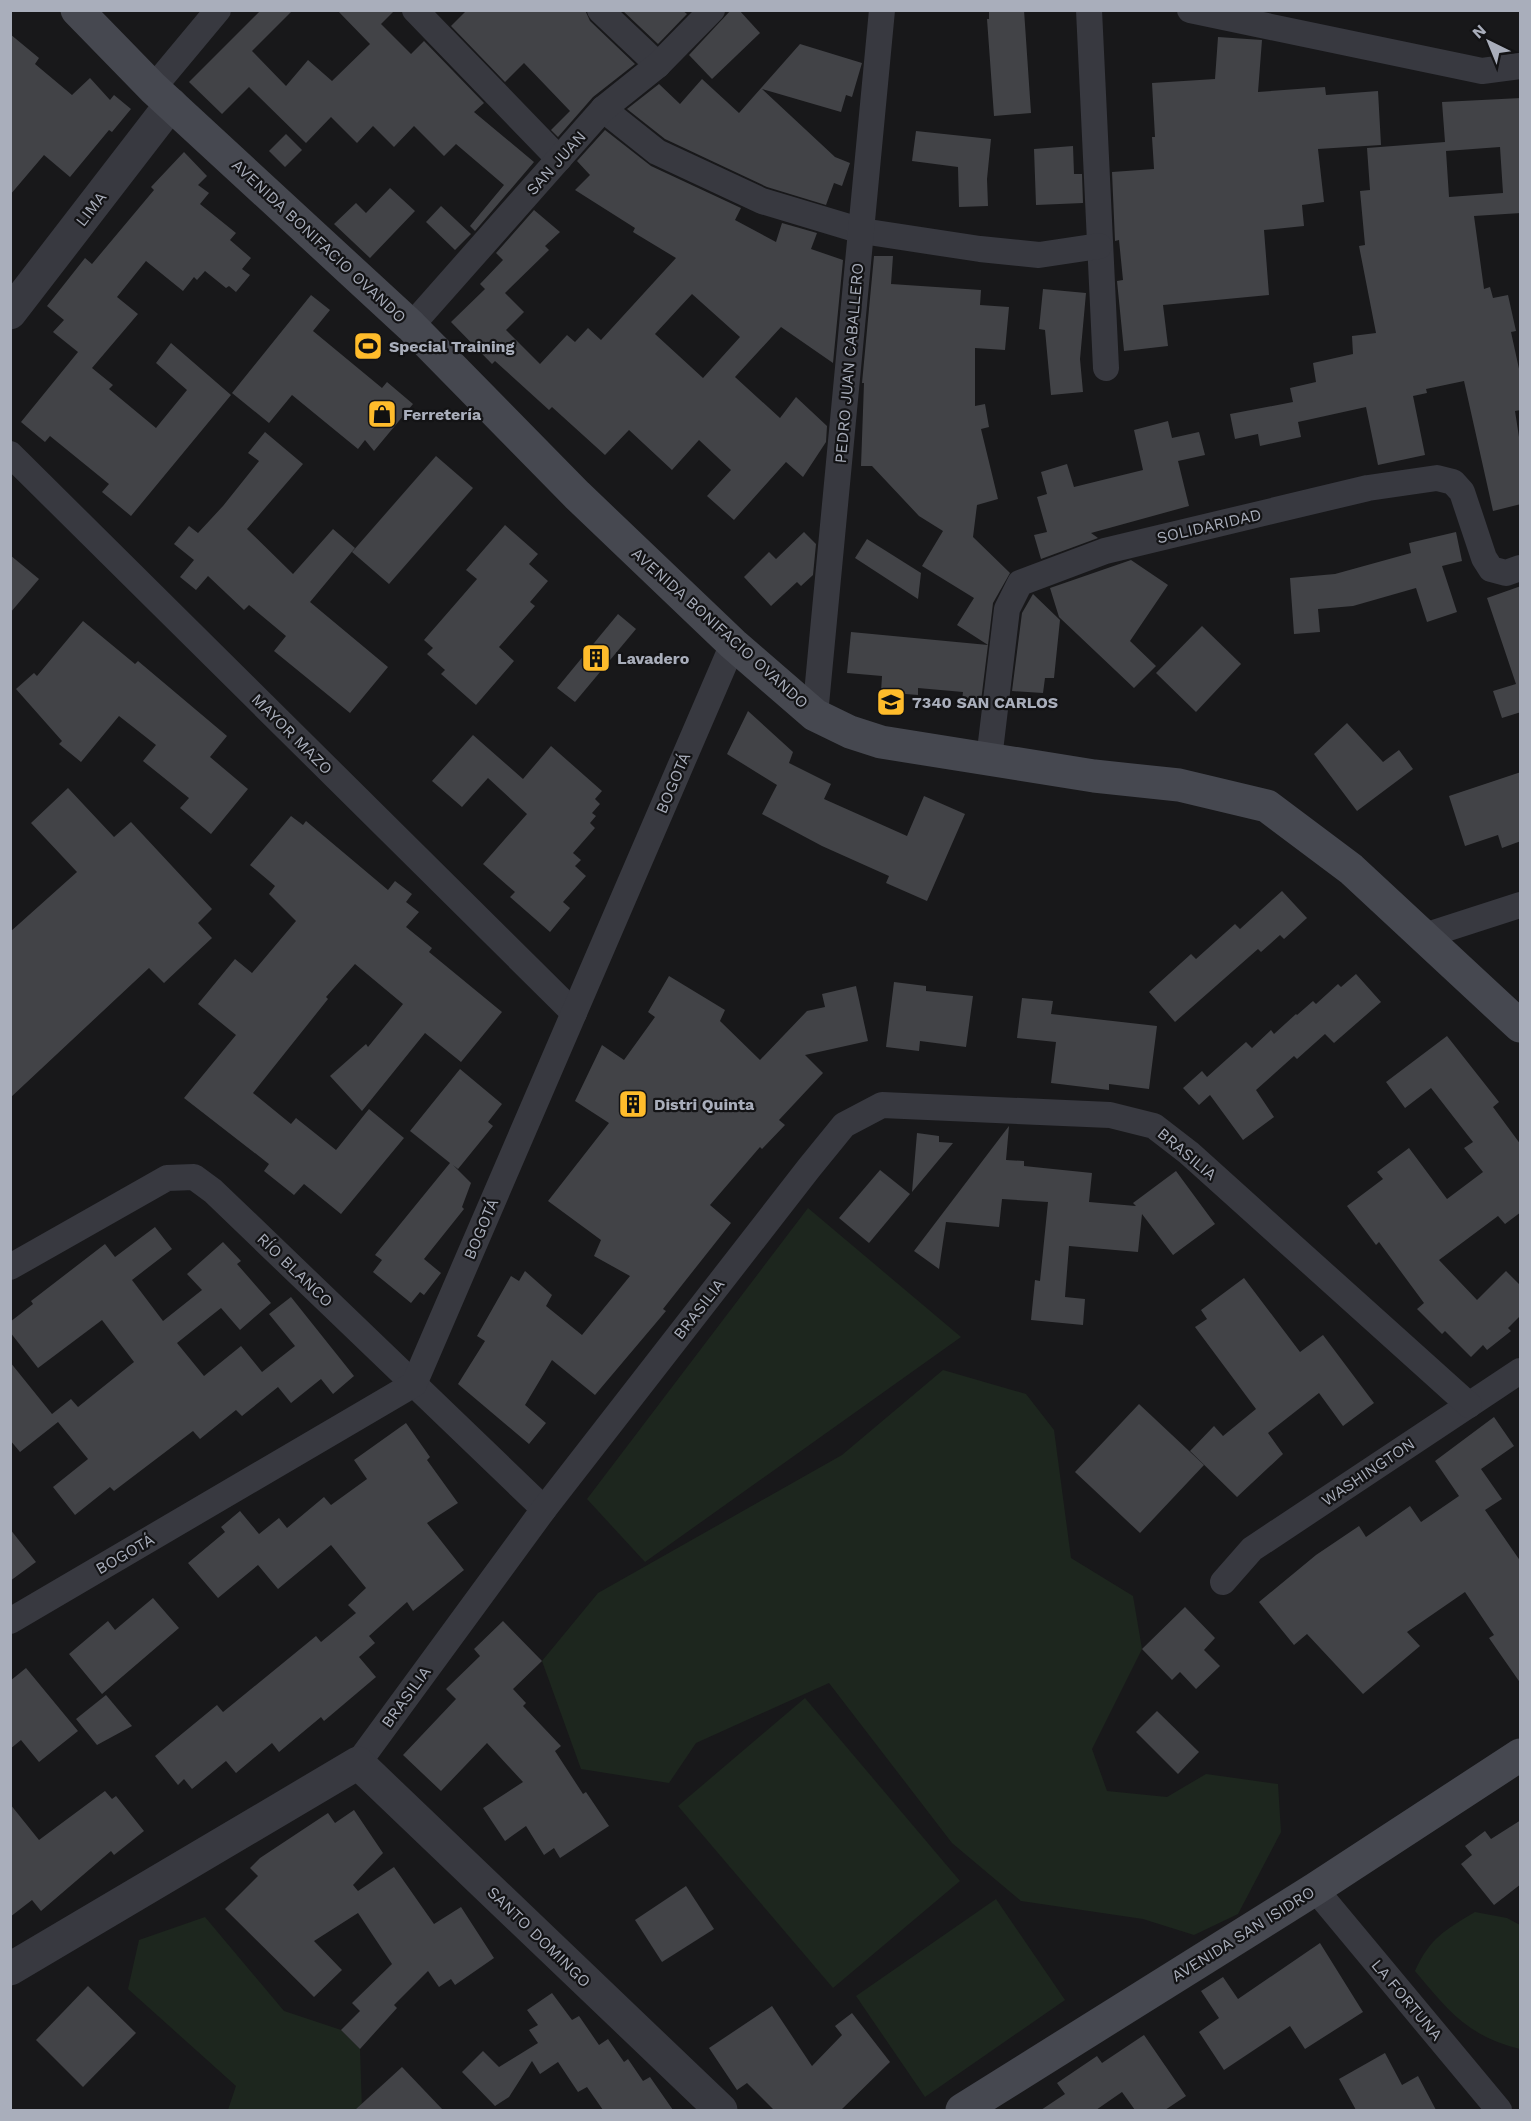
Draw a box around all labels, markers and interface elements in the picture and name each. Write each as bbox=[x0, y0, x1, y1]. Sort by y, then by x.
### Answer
north arrow bbox=[1459, 12, 1519, 72]
text: N bbox=[1468, 20, 1490, 42]
street label: SAN JUAN bbox=[522, 127, 590, 199]
street label: AVENIDA BONIFACIO OVANDO bbox=[228, 155, 410, 327]
street label: LIMA bbox=[72, 188, 111, 230]
street label: PEDRO JUAN CABALLERO bbox=[831, 262, 867, 464]
sports icon: Special Training bbox=[352, 330, 384, 362]
place label: Special Training bbox=[389, 337, 515, 356]
shop icon: Ferretería bbox=[366, 398, 398, 430]
place label: Ferretería bbox=[403, 405, 482, 424]
street label: SOLIDARIDAD bbox=[1155, 505, 1263, 547]
street label: AVENIDA BONIFACIO OVANDO bbox=[628, 544, 812, 712]
building icon: Lavadero bbox=[580, 642, 612, 674]
place label: Lavadero bbox=[617, 649, 690, 668]
school or university icon: 7340 SAN CARLOS bbox=[875, 686, 907, 718]
street label: MAYOR MAZO bbox=[248, 690, 336, 778]
place label: 7340 SAN CARLOS bbox=[912, 693, 1058, 712]
street label: BOGOTÁ bbox=[652, 749, 694, 816]
building icon: Distri Quinta bbox=[617, 1088, 649, 1120]
place label: Distri Quinta bbox=[654, 1095, 755, 1114]
street label: BRASILIA bbox=[1154, 1124, 1221, 1184]
street label: BOGOTÁ bbox=[460, 1195, 502, 1262]
street label: RÍO BLANCO bbox=[253, 1229, 337, 1311]
street label: BRASILIA bbox=[670, 1275, 729, 1343]
street label: WASHINGTON bbox=[1318, 1434, 1418, 1510]
street label: BOGOTÁ bbox=[92, 1529, 158, 1578]
street label: BRASILIA bbox=[377, 1662, 435, 1731]
street label: AVENIDA SAN ISIDRO bbox=[1168, 1882, 1318, 1986]
street label: SANTO DOMINGO bbox=[483, 1883, 595, 1991]
street label: LA FORTUNA bbox=[1368, 1956, 1447, 2045]

